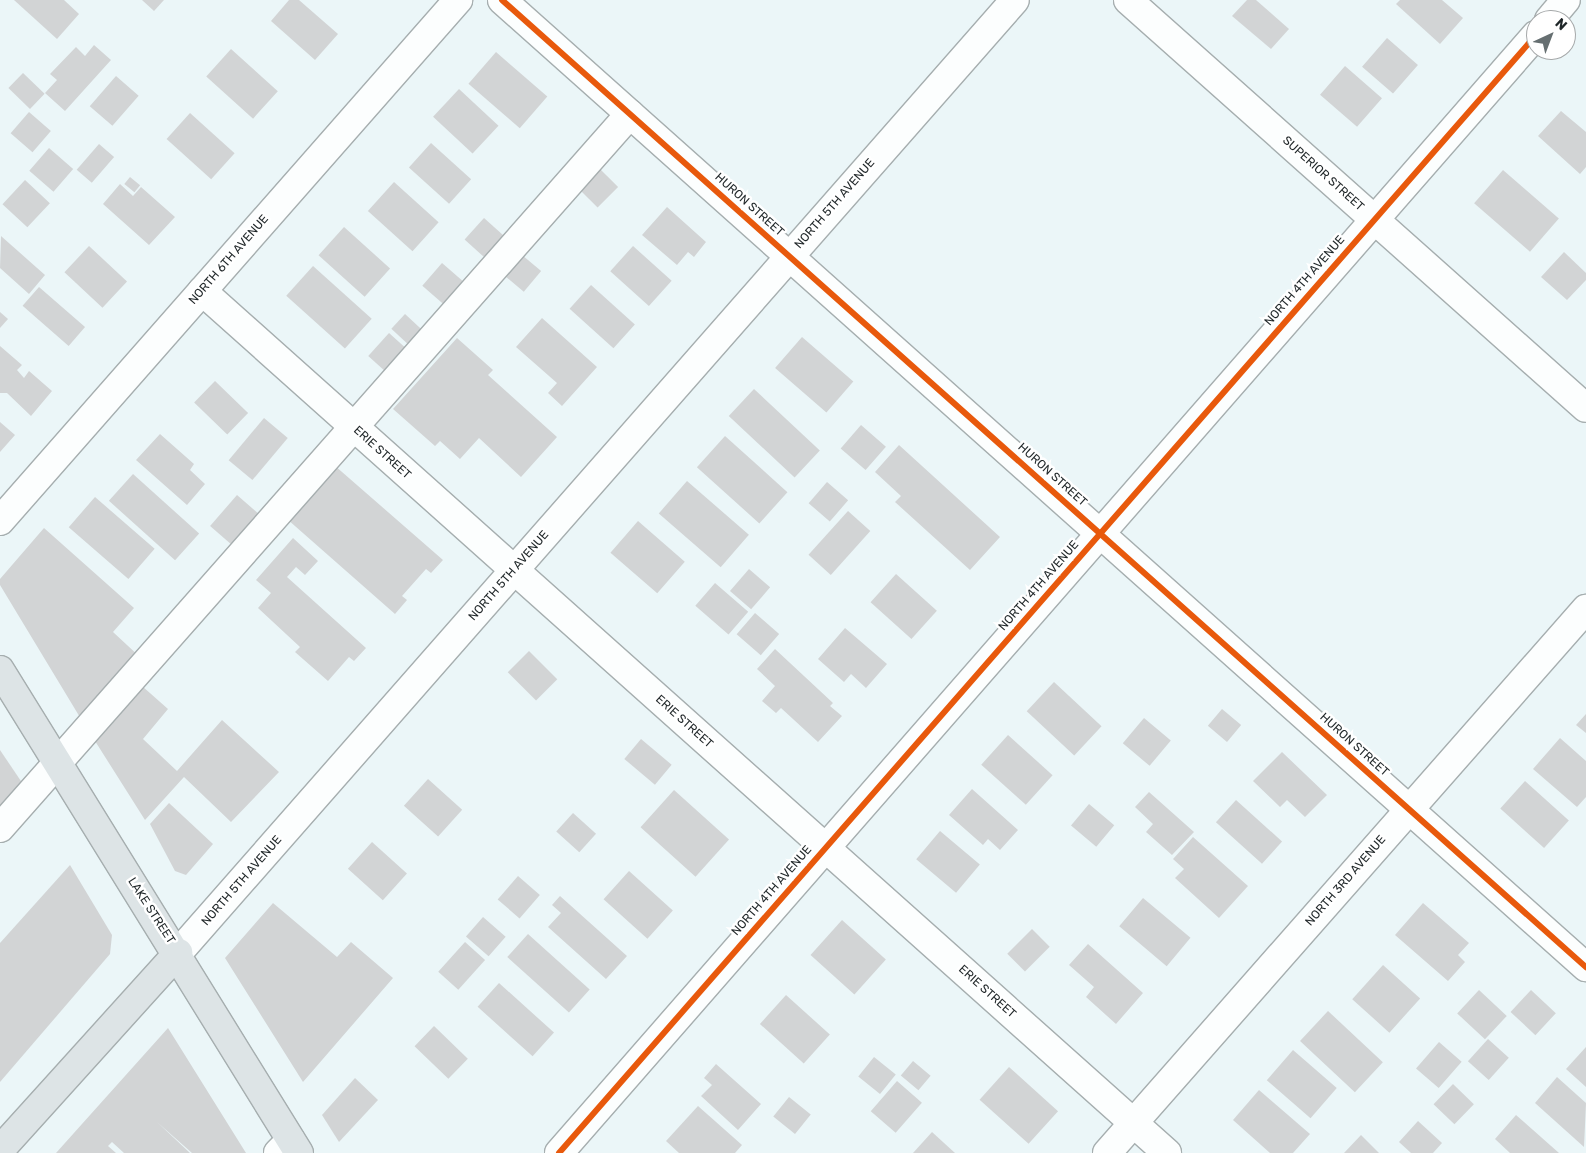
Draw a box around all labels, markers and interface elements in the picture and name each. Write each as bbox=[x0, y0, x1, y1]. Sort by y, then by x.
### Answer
north arrow bbox=[1526, 10, 1576, 60]
text: N bbox=[1551, 15, 1570, 34]
street label: SUPERIOR STREET bbox=[1279, 134, 1367, 214]
street label: NORTH 5TH AVENUE bbox=[792, 156, 878, 252]
street label: HURON STREET bbox=[712, 170, 786, 240]
street label: NORTH 6TH AVENUE bbox=[186, 212, 272, 308]
street label: NORTH 4TH AVENUE bbox=[1262, 233, 1348, 329]
street label: ERIE STREET bbox=[350, 423, 414, 483]
street label: HURON STREET bbox=[1015, 440, 1089, 510]
street label: NORTH 5TH AVENUE bbox=[466, 528, 552, 624]
street label: NORTH 4TH AVENUE bbox=[996, 538, 1082, 634]
street label: ERIE STREET bbox=[652, 692, 716, 752]
street label: HURON STREET bbox=[1317, 710, 1391, 780]
street label: NORTH 5TH AVENUE bbox=[199, 833, 285, 929]
street label: NORTH 3RD AVENUE bbox=[1303, 833, 1389, 929]
street label: NORTH 4TH AVENUE bbox=[729, 843, 815, 939]
street label: LAKE STREET bbox=[124, 875, 178, 947]
street label: ERIE STREET bbox=[955, 962, 1019, 1022]

